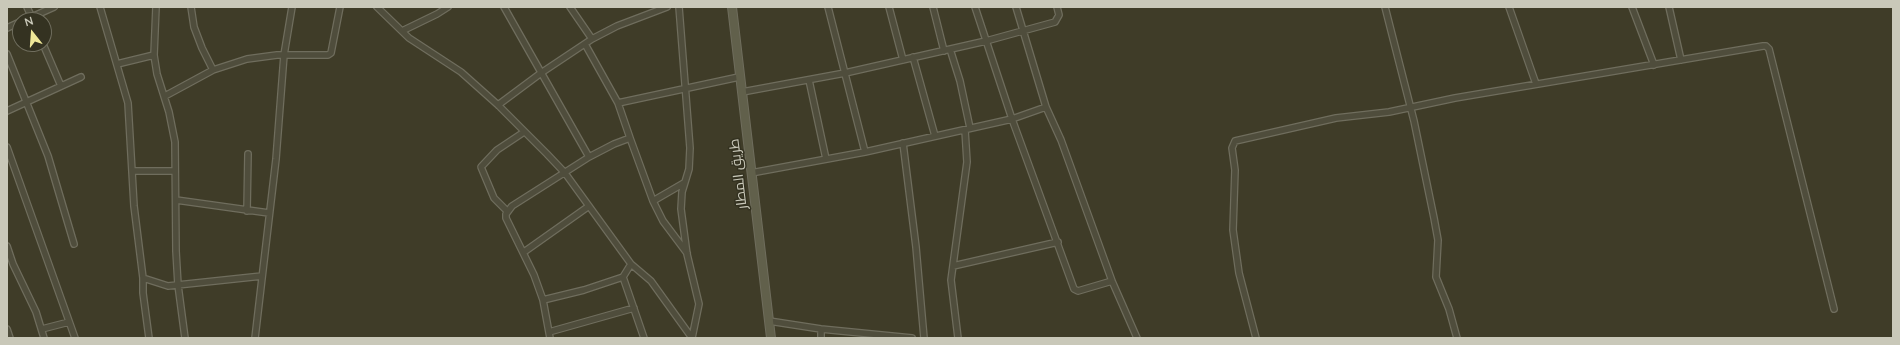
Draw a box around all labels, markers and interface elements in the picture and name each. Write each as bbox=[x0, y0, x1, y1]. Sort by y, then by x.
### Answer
north arrow bbox=[12, 12, 52, 52]
text: N bbox=[23, 14, 35, 28]
street label: طريق المطار bbox=[725, 138, 751, 210]

